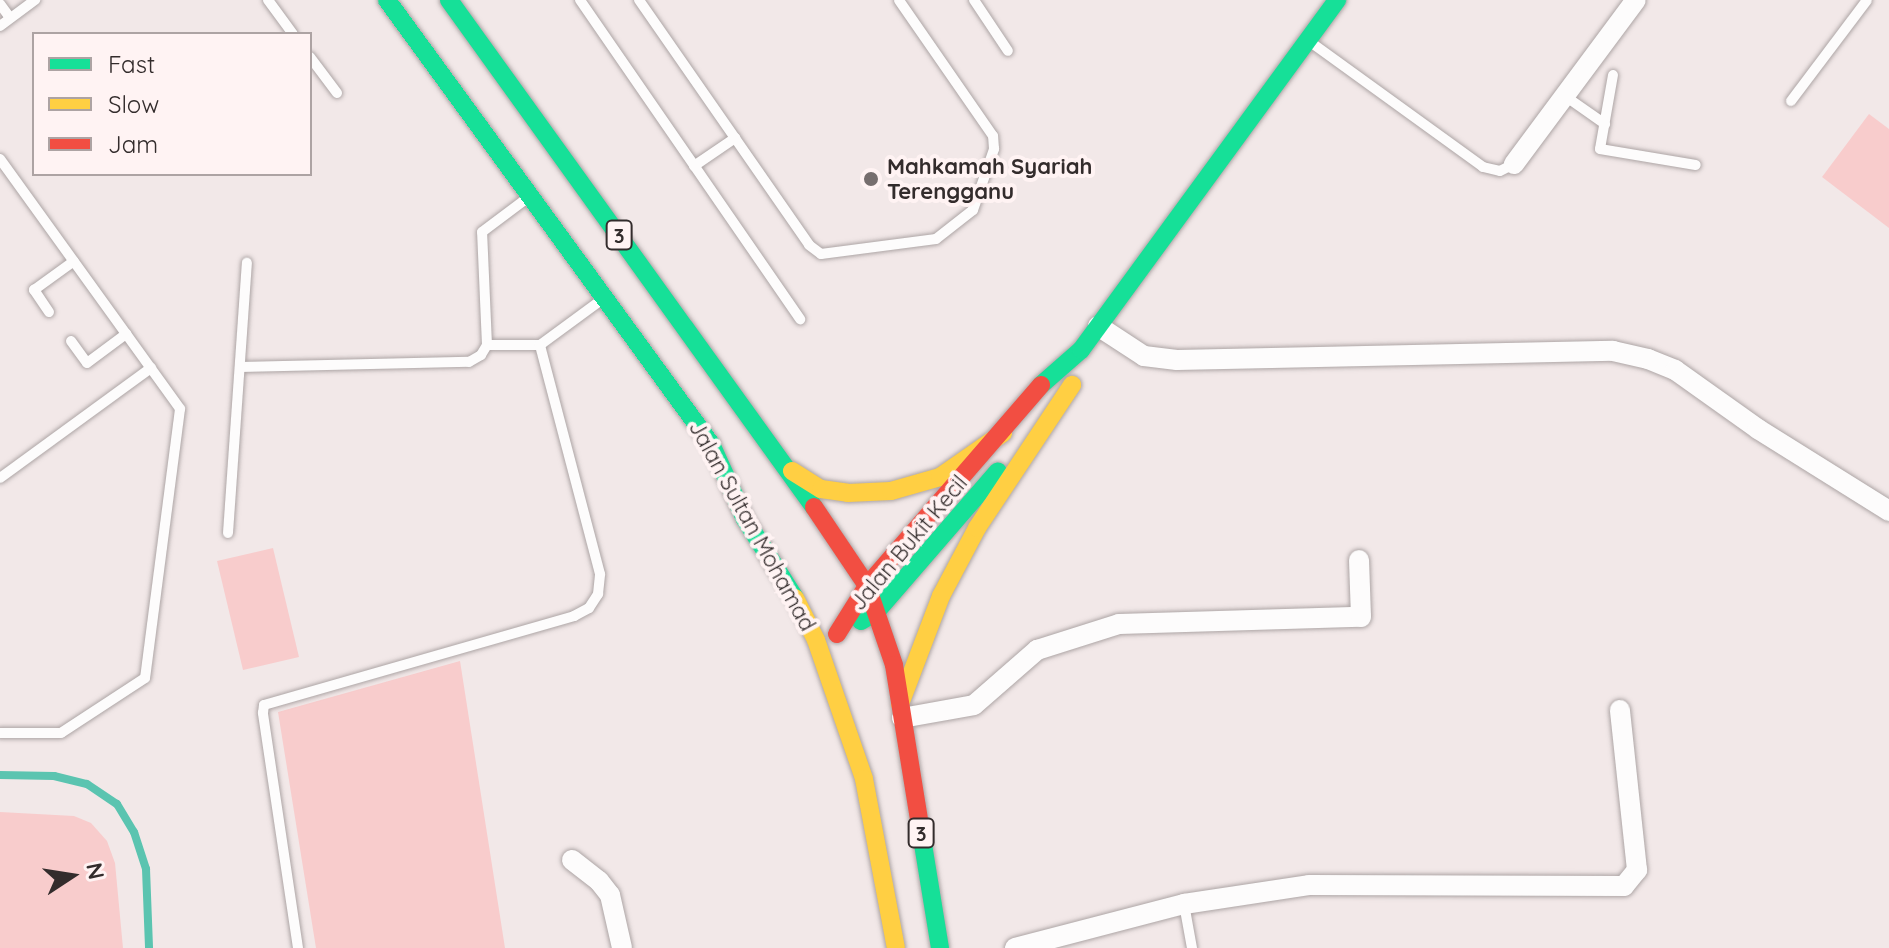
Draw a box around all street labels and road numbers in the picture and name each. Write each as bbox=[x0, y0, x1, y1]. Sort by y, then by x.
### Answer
road number: 3 bbox=[605, 219, 633, 251]
street label: Jalan Sultan Mohamad bbox=[683, 416, 821, 636]
street label: Jalan Bukit Kecil bbox=[845, 470, 973, 616]
road number: 3 bbox=[907, 817, 935, 849]

